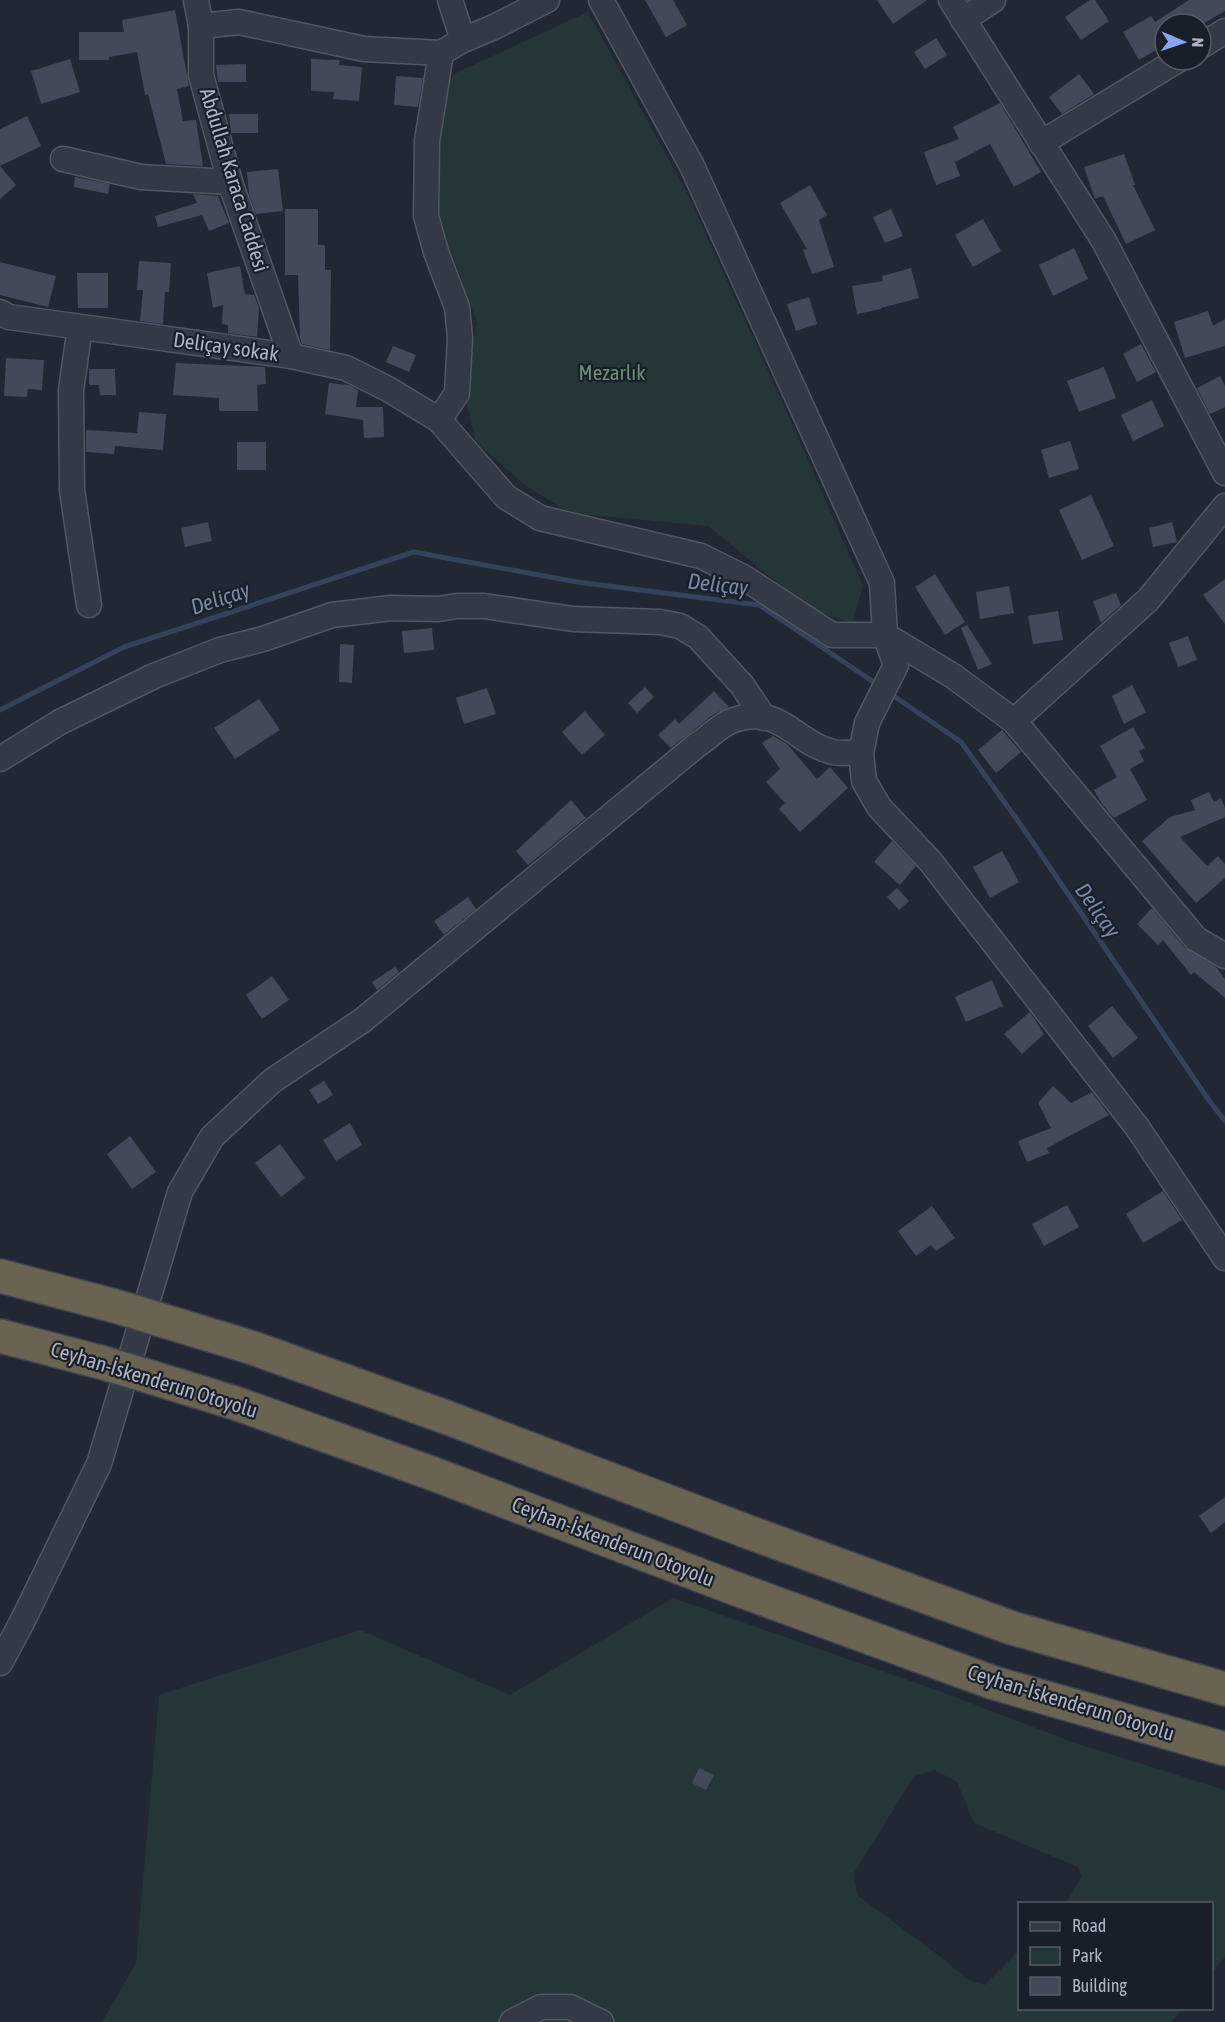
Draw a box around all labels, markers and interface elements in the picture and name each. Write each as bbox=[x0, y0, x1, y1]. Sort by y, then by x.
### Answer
north arrow bbox=[1153, 12, 1213, 72]
text: N bbox=[1189, 37, 1207, 48]
street label: Abdullah Karaca Caddesi bbox=[196, 85, 274, 274]
street label: Deliçay sokak bbox=[172, 327, 280, 365]
park label: Mezarlık bbox=[579, 360, 645, 384]
water label: Deliçay bbox=[686, 567, 751, 601]
water label: Deliçay bbox=[187, 576, 254, 620]
water label: Deliçay bbox=[1070, 878, 1127, 943]
street label: Ceyhan-İskenderun Otoyolu bbox=[48, 1336, 261, 1422]
street label: Ceyhan-İskenderun Otoyolu bbox=[509, 1491, 718, 1591]
street label: Ceyhan-İskenderun Otoyolu bbox=[965, 1659, 1178, 1745]
legend bbox=[1018, 1902, 1213, 2010]
text: Road bbox=[1072, 1915, 1106, 1936]
text: Park bbox=[1072, 1945, 1102, 1966]
text: Building bbox=[1072, 1975, 1127, 1996]

